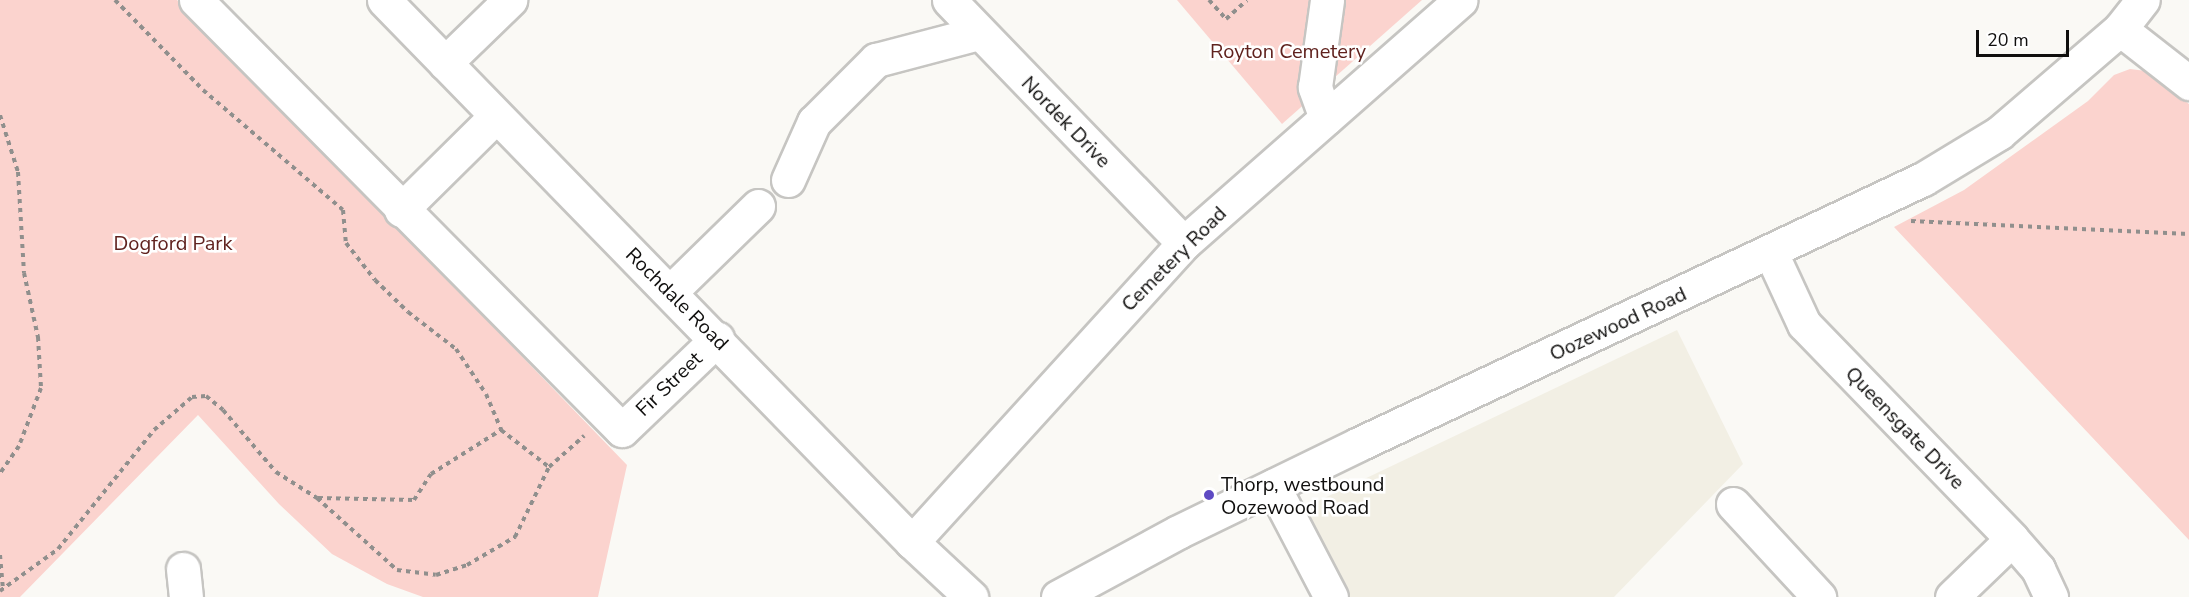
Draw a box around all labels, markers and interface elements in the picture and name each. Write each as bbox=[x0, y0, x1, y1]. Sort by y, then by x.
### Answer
scale bar bbox=[1979, 18, 2072, 56]
text: 20 m bbox=[1987, 28, 2029, 52]
park label: Royton Cemetery bbox=[1210, 39, 1366, 63]
street label: Nordek Drive bbox=[1016, 71, 1116, 173]
street label: Cemetery Road bbox=[1117, 202, 1231, 316]
park label: Dogford Park bbox=[114, 231, 232, 255]
street label: Rochdale Road bbox=[621, 243, 733, 355]
street label: Oozewood Road bbox=[1546, 282, 1690, 366]
street label: Fir Street bbox=[631, 347, 707, 421]
street label: Queensgate Drive bbox=[1840, 362, 1970, 494]
place label: Thorp, westbound Oozewood Road bbox=[1221, 472, 1384, 519]
marker: Thorp, westbound Oozewood Road bbox=[1202, 488, 1216, 502]

